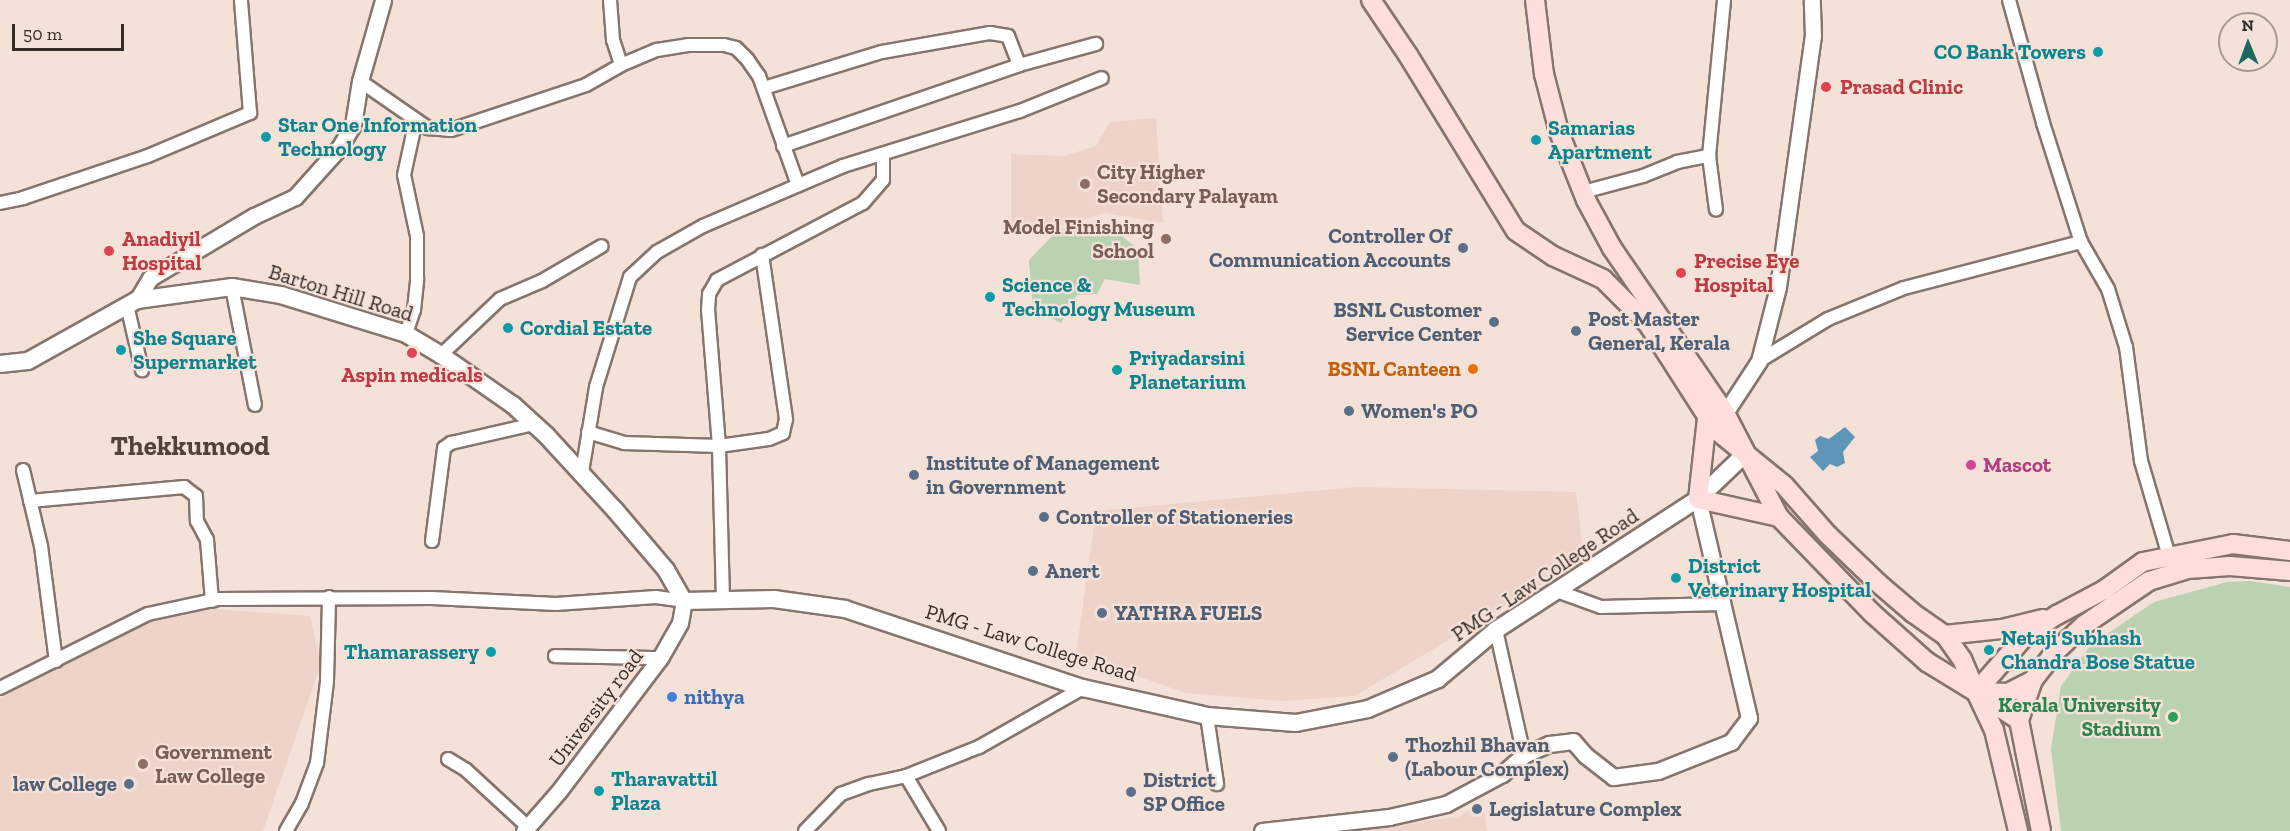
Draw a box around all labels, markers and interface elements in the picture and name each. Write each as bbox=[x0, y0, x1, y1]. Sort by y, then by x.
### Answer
scale bar bbox=[15, 12, 128, 50]
north arrow bbox=[2218, 12, 2278, 72]
text: N bbox=[2241, 16, 2254, 35]
text: 50 m bbox=[23, 23, 62, 45]
place label: CO Bank Towers bbox=[1934, 39, 2086, 65]
marker: CO Bank Towers bbox=[2091, 45, 2105, 59]
place label: Prasad Clinic bbox=[1840, 74, 1963, 100]
marker: Prasad Clinic bbox=[1817, 78, 1835, 96]
place label: Star One Information Technology bbox=[278, 112, 477, 162]
place label: Samarias Apartment bbox=[1548, 115, 1652, 165]
marker: Star One Information Technology bbox=[259, 130, 273, 144]
marker: Samarias Apartment bbox=[1529, 133, 1543, 147]
place label: City Higher Secondary Palayam bbox=[1097, 159, 1279, 209]
marker: City Higher Secondary Palayam bbox=[1078, 177, 1092, 191]
place label: Model Finishing School bbox=[1003, 214, 1154, 264]
place label: Controller Of Communication Accounts bbox=[1208, 223, 1451, 273]
place label: Anadiyil Hospital bbox=[122, 226, 201, 276]
marker: Model Finishing School bbox=[1159, 232, 1173, 246]
marker: Controller Of Communication Accounts bbox=[1456, 241, 1470, 255]
marker: Anadiyil Hospital bbox=[100, 242, 118, 260]
place label: Precise Eye Hospital bbox=[1694, 248, 1799, 298]
street label: Barton Hill Road bbox=[266, 259, 416, 327]
marker: Precise Eye Hospital bbox=[1672, 264, 1690, 282]
place label: Science & Technology Museum bbox=[1002, 272, 1196, 322]
marker: Science & Technology Museum bbox=[983, 290, 997, 304]
place label: BSNL Customer Service Center bbox=[1333, 297, 1482, 347]
place label: Post Master General, Kerala bbox=[1588, 306, 1730, 356]
place label: Cordial Estate bbox=[520, 315, 652, 341]
marker: BSNL Customer Service Center bbox=[1487, 315, 1501, 329]
marker: Cordial Estate bbox=[501, 321, 515, 335]
marker: Post Master General, Kerala bbox=[1569, 324, 1583, 338]
place label: She Square Supermarket bbox=[133, 325, 257, 375]
marker: She Square Supermarket bbox=[114, 343, 128, 357]
place label: Priyadarsini Planetarium bbox=[1129, 345, 1246, 395]
marker: Aspin medicals bbox=[405, 346, 419, 360]
place label: BSNL Canteen bbox=[1327, 356, 1461, 382]
place label: Aspin medicals bbox=[341, 362, 483, 388]
marker: BSNL Canteen bbox=[1466, 362, 1480, 376]
marker: Priyadarsini Planetarium bbox=[1110, 363, 1124, 377]
place label: Women's PO bbox=[1361, 398, 1478, 424]
marker: Women's PO bbox=[1342, 404, 1356, 418]
district label: Thekkumood bbox=[110, 431, 270, 463]
place label: Institute of Management in Government bbox=[926, 450, 1159, 500]
place label: Mascot bbox=[1983, 452, 2051, 478]
marker: Mascot bbox=[1964, 458, 1978, 472]
marker: Institute of Management in Government bbox=[907, 468, 921, 482]
street label: PMG - Law College Road bbox=[1447, 503, 1643, 647]
place label: Controller of Stationeries bbox=[1056, 504, 1293, 530]
marker: Controller of Stationeries bbox=[1037, 510, 1051, 524]
place label: District Veterinary Hospital bbox=[1688, 553, 1872, 603]
place label: Anert bbox=[1045, 558, 1100, 584]
marker: Anert bbox=[1026, 564, 1040, 578]
marker: District Veterinary Hospital bbox=[1669, 571, 1683, 585]
street label: PMG - Law College Road bbox=[922, 599, 1140, 687]
place label: YATHRA FUELS bbox=[1114, 600, 1263, 626]
marker: YATHRA FUELS bbox=[1095, 606, 1109, 620]
place label: Netaji Subhash Chandra Bose Statue bbox=[2001, 625, 2195, 675]
place label: Thamarassery bbox=[344, 639, 479, 665]
marker: Netaji Subhash Chandra Bose Statue bbox=[1982, 643, 1996, 657]
street label: University road bbox=[544, 644, 648, 772]
marker: Thamarassery bbox=[484, 645, 498, 659]
place label: nithya bbox=[684, 684, 745, 710]
marker: nithya bbox=[665, 690, 679, 704]
place label: Kerala University Stadium bbox=[1998, 692, 2161, 742]
marker: Kerala University Stadium bbox=[2166, 710, 2180, 724]
place label: Thozhil Bhavan (Labour Complex) bbox=[1405, 732, 1569, 782]
place label: Government Law College bbox=[155, 739, 272, 789]
marker: Thozhil Bhavan (Labour Complex) bbox=[1386, 750, 1400, 764]
marker: Government Law College bbox=[136, 757, 150, 771]
place label: Tharavattil Plaza bbox=[611, 766, 718, 816]
place label: District SP Office bbox=[1143, 767, 1225, 817]
place label: law College bbox=[12, 771, 117, 797]
marker: law College bbox=[122, 777, 136, 791]
marker: Tharavattil Plaza bbox=[592, 784, 606, 798]
marker: District SP Office bbox=[1124, 785, 1138, 799]
place label: Legislature Complex bbox=[1489, 796, 1682, 822]
marker: Legislature Complex bbox=[1470, 802, 1484, 816]

